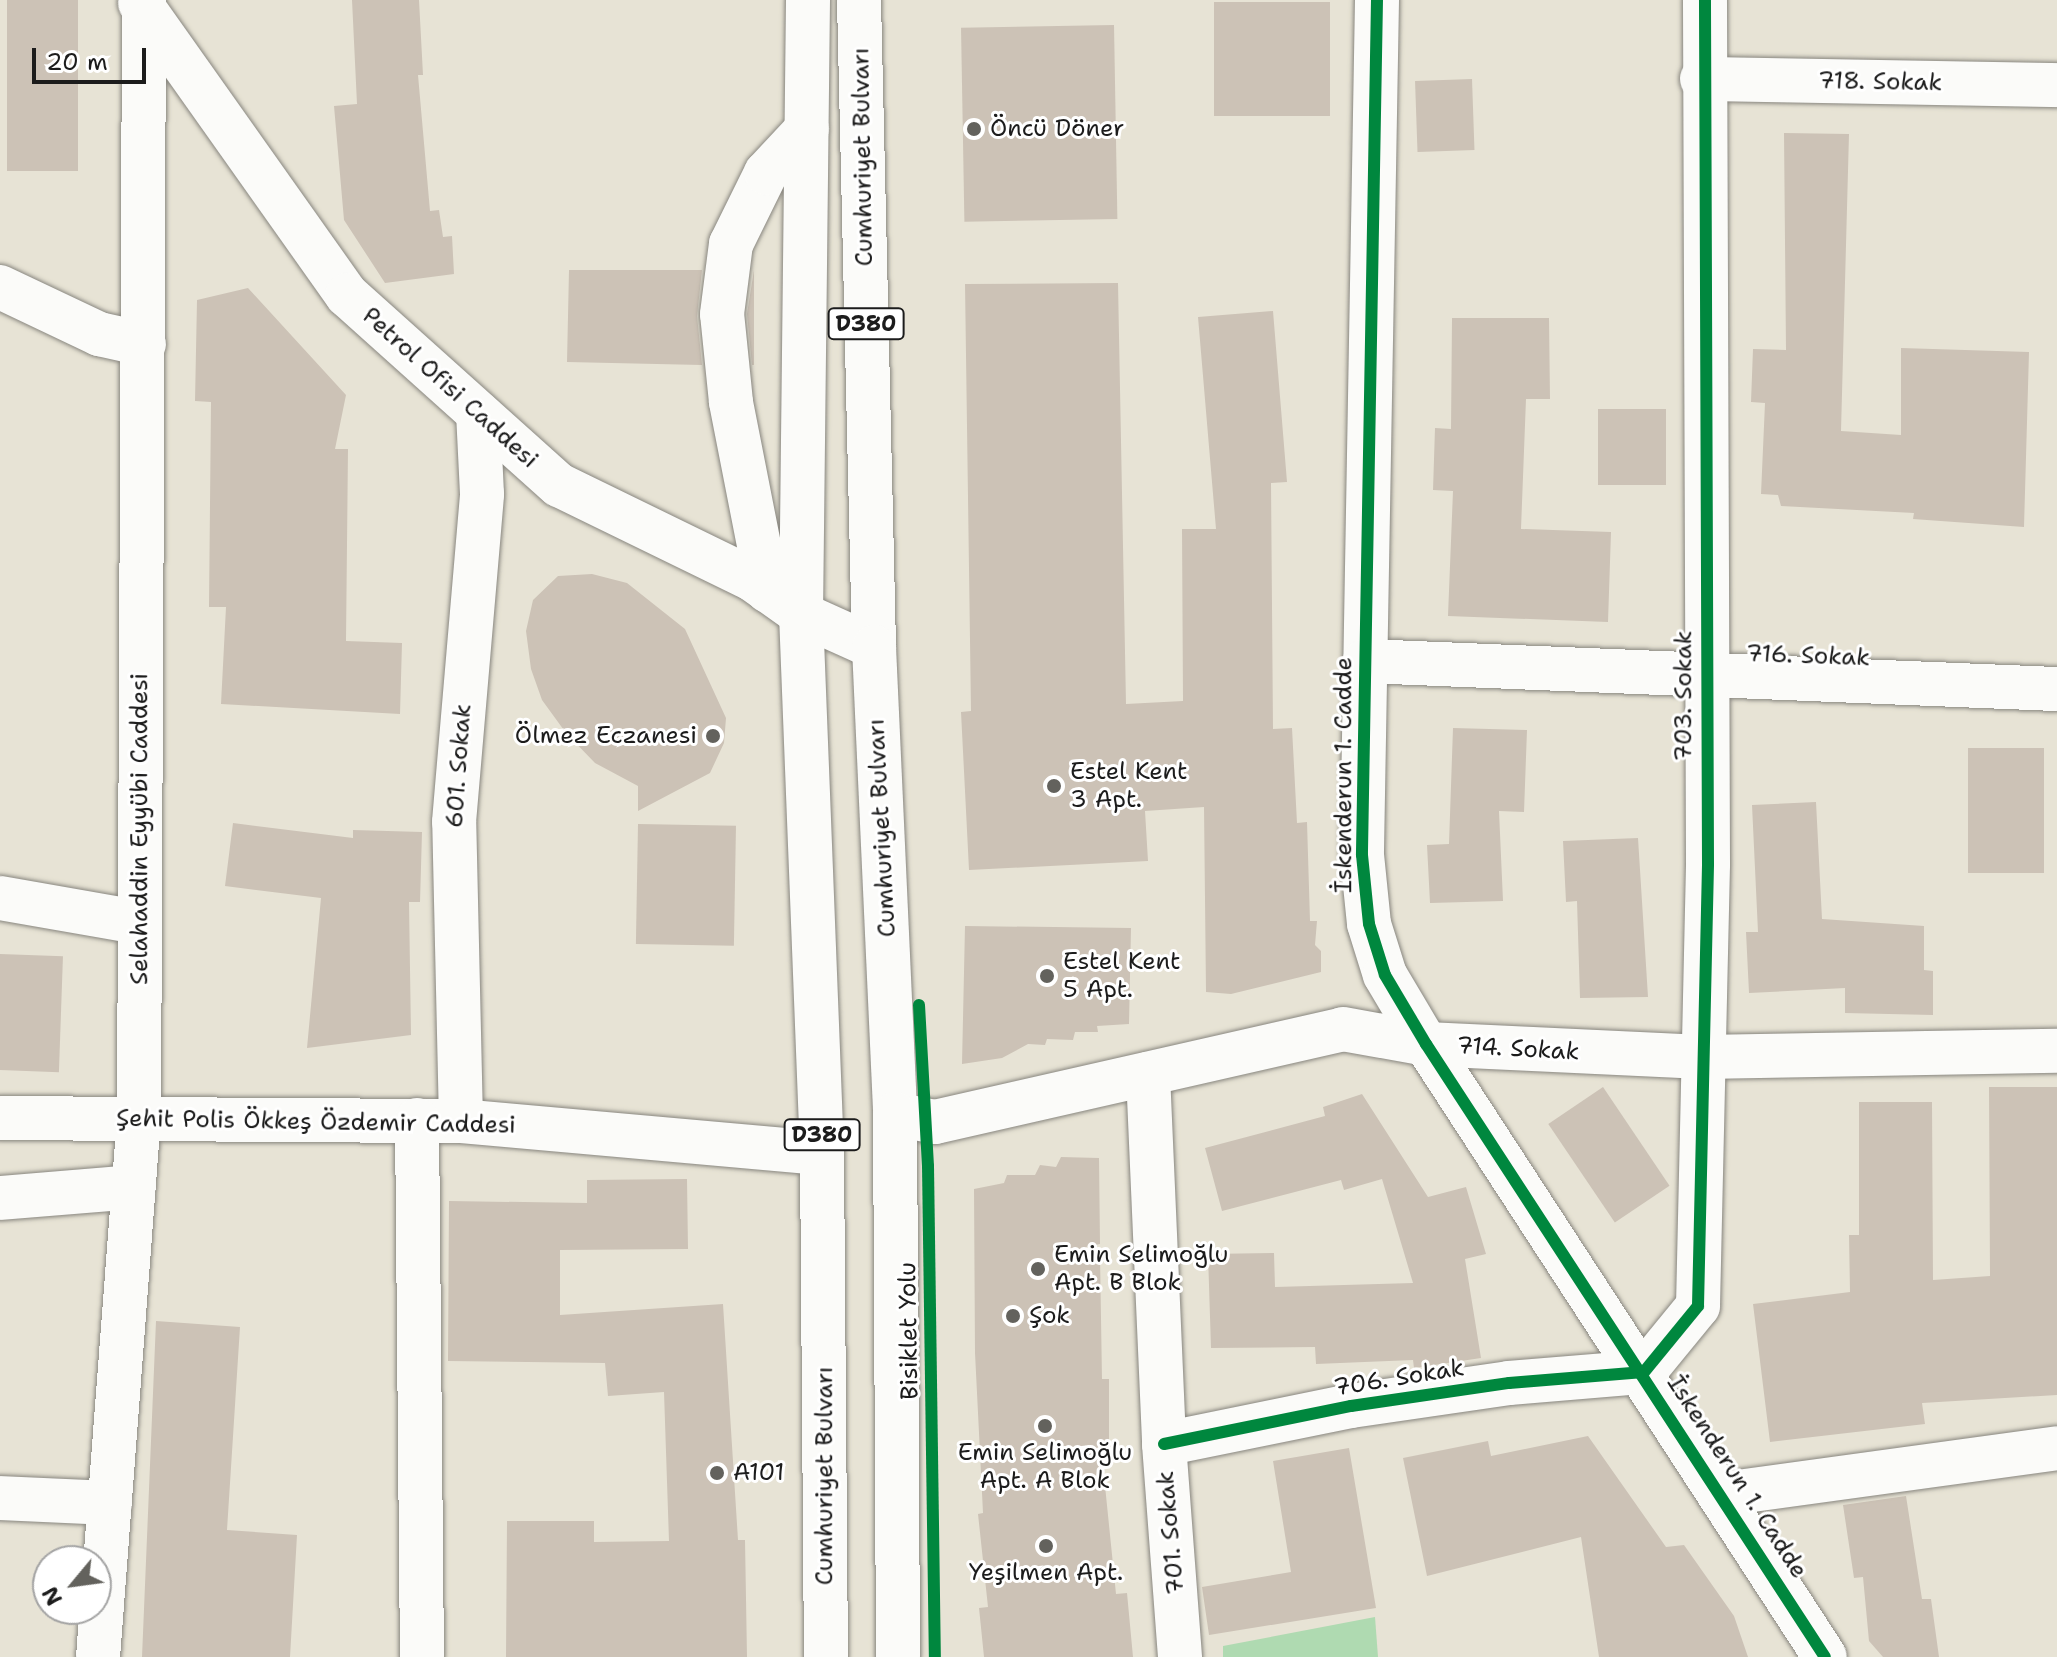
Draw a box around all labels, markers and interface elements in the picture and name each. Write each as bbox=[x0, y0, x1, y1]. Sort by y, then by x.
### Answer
scale bar bbox=[36, 32, 150, 82]
text: 20 m bbox=[46, 46, 108, 78]
street label: Cumhuriyet Bulvarı bbox=[847, 47, 879, 267]
street label: 718. Sokak bbox=[1818, 67, 1942, 97]
place label: Öncü Döner bbox=[990, 115, 1124, 143]
marker: Öncü Döner bbox=[965, 120, 983, 138]
street label: Petrol Ofisi Caddesi bbox=[356, 302, 544, 474]
road number: D380 bbox=[826, 306, 906, 342]
street label: 703. Sokak bbox=[1670, 631, 1698, 761]
street label: 716. Sokak bbox=[1746, 639, 1870, 673]
street label: İskenderun 1. Cadde bbox=[1330, 657, 1358, 893]
street label: Selahaddin Eyyübi Caddesi bbox=[126, 673, 154, 985]
street label: 601. Sokak bbox=[440, 703, 478, 829]
street label: Cumhuriyet Bulvarı bbox=[862, 718, 902, 938]
place label: Ölmez Eczanesi bbox=[515, 722, 697, 750]
marker: Ölmez Eczanesi bbox=[704, 727, 722, 745]
place label: Estel Kent 3 Apt. bbox=[1070, 758, 1188, 814]
marker: Estel Kent 3 Apt. bbox=[1045, 777, 1063, 795]
place label: Estel Kent 5 Apt. bbox=[1063, 948, 1181, 1004]
marker: Estel Kent 5 Apt. bbox=[1038, 967, 1056, 985]
street label: 714. Sokak bbox=[1456, 1031, 1580, 1067]
street label: Şehit Polis Ökkeş Özdemir Caddesi bbox=[116, 1104, 516, 1140]
road number: D380 bbox=[782, 1117, 862, 1153]
place label: Emin Selimoğlu Apt. B Blok bbox=[1054, 1241, 1228, 1297]
marker: Emin Selimoğlu Apt. B Blok bbox=[1029, 1260, 1047, 1278]
street label: Bisiklet Yolu bbox=[893, 1262, 925, 1400]
place label: Şok bbox=[1029, 1302, 1070, 1330]
marker: Şok bbox=[1004, 1307, 1022, 1325]
street label: 706. Sokak bbox=[1332, 1353, 1466, 1403]
street label: Cumhuriyet Bulvarı bbox=[811, 1367, 839, 1585]
street label: İskenderun 1. Cadde bbox=[1661, 1370, 1813, 1584]
marker: Emin Selimoğlu Apt. A Blok bbox=[1036, 1417, 1054, 1435]
place label: Emin Selimoğlu Apt. A Blok bbox=[958, 1439, 1132, 1495]
place label: A101 bbox=[733, 1459, 785, 1487]
marker: A101 bbox=[708, 1464, 726, 1482]
street label: 701. Sokak bbox=[1151, 1470, 1191, 1596]
marker: Yeşilmen Apt. bbox=[1037, 1537, 1055, 1555]
north arrow bbox=[32, 1545, 112, 1625]
place label: Yeşilmen Apt. bbox=[969, 1559, 1123, 1587]
text: N bbox=[35, 1581, 69, 1611]

